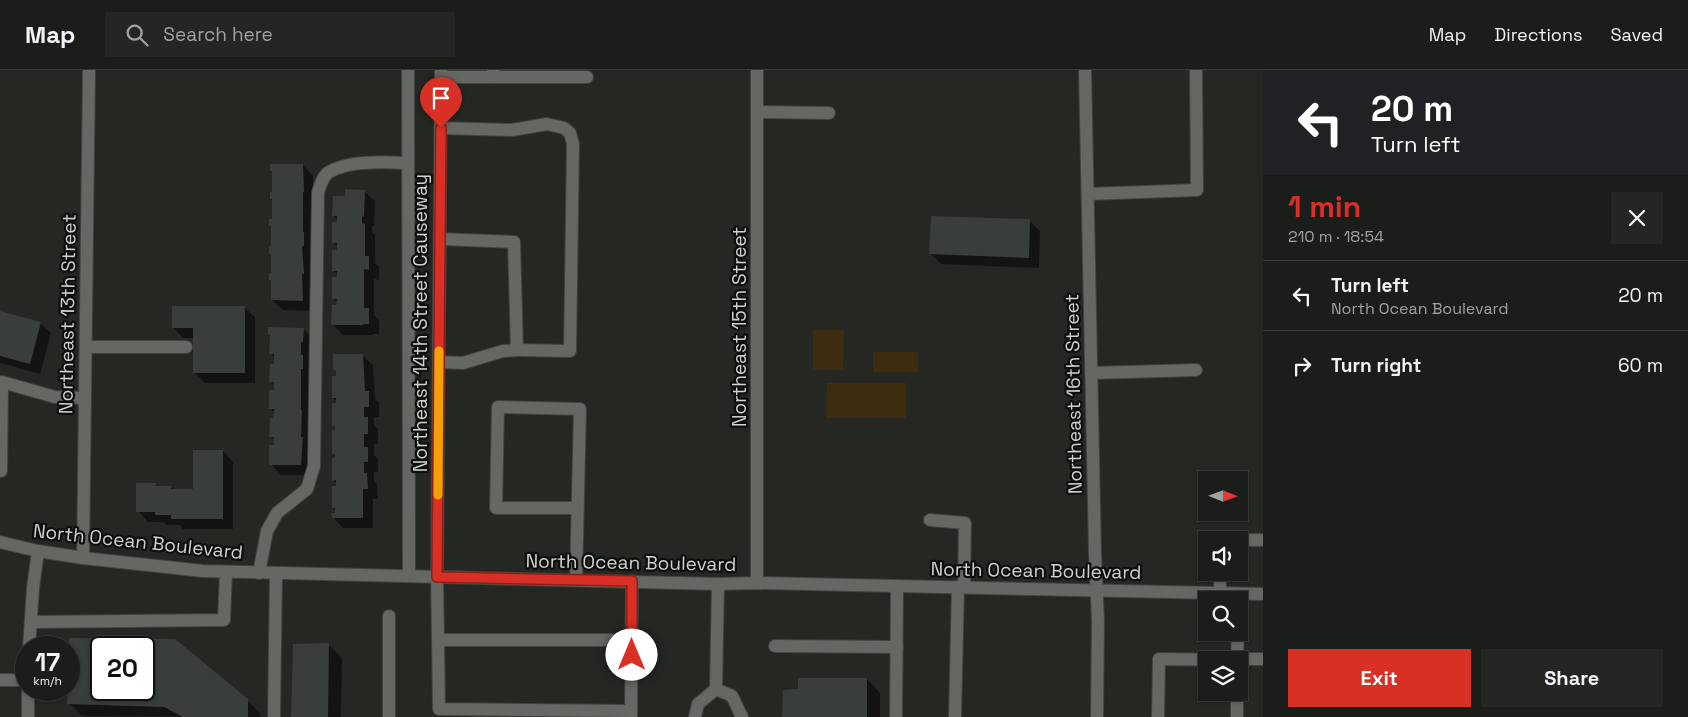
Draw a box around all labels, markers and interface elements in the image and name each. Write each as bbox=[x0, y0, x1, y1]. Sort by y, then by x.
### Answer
search box bbox=[105, 12, 455, 57]
text: Map bbox=[25, 19, 75, 50]
icon: search bbox=[123, 21, 151, 49]
text: Search here bbox=[163, 22, 273, 47]
text: Map bbox=[1429, 23, 1466, 46]
text: Directions bbox=[1494, 23, 1583, 46]
text: Saved bbox=[1611, 23, 1663, 46]
pin bbox=[420, 77, 462, 128]
icon: arrive bbox=[427, 84, 455, 112]
text: 20 m bbox=[1371, 87, 1453, 131]
icon: left bbox=[1288, 90, 1353, 155]
text: Turn left bbox=[1371, 130, 1461, 158]
street label: Northeast 14th Street Causeway bbox=[408, 174, 433, 472]
text: 1 min bbox=[1288, 187, 1361, 226]
button: close bbox=[1611, 192, 1663, 244]
street label: Northeast 13th Street bbox=[53, 214, 82, 414]
text: 210 m · 18:54 bbox=[1288, 226, 1384, 247]
street label: Northeast 15th Street bbox=[727, 227, 752, 427]
text: Turn left bbox=[1331, 273, 1409, 298]
icon: left bbox=[1288, 282, 1316, 310]
text: 20 m bbox=[1618, 283, 1663, 308]
street label: Northeast 16th Street bbox=[1059, 294, 1088, 494]
text: North Ocean Boulevard bbox=[1331, 298, 1509, 319]
icon: right bbox=[1288, 352, 1316, 380]
text: Turn right bbox=[1331, 353, 1421, 378]
text: 60 m bbox=[1618, 353, 1663, 378]
north arrow bbox=[1198, 471, 1248, 521]
map controls bbox=[1198, 471, 1248, 701]
street label: North Ocean Boulevard bbox=[32, 518, 244, 565]
button: sound bbox=[1198, 531, 1248, 581]
street label: North Ocean Boulevard bbox=[525, 548, 737, 577]
street label: North Ocean Boulevard bbox=[930, 556, 1142, 585]
button: search bbox=[1198, 591, 1248, 641]
position arrow bbox=[605, 628, 657, 680]
speed limit sign: 20 bbox=[90, 636, 155, 701]
text: 17 bbox=[35, 646, 60, 678]
button: Exit bbox=[1288, 649, 1471, 707]
button: Share bbox=[1481, 649, 1663, 707]
button: layers bbox=[1198, 651, 1248, 701]
text: km/h bbox=[33, 673, 62, 689]

